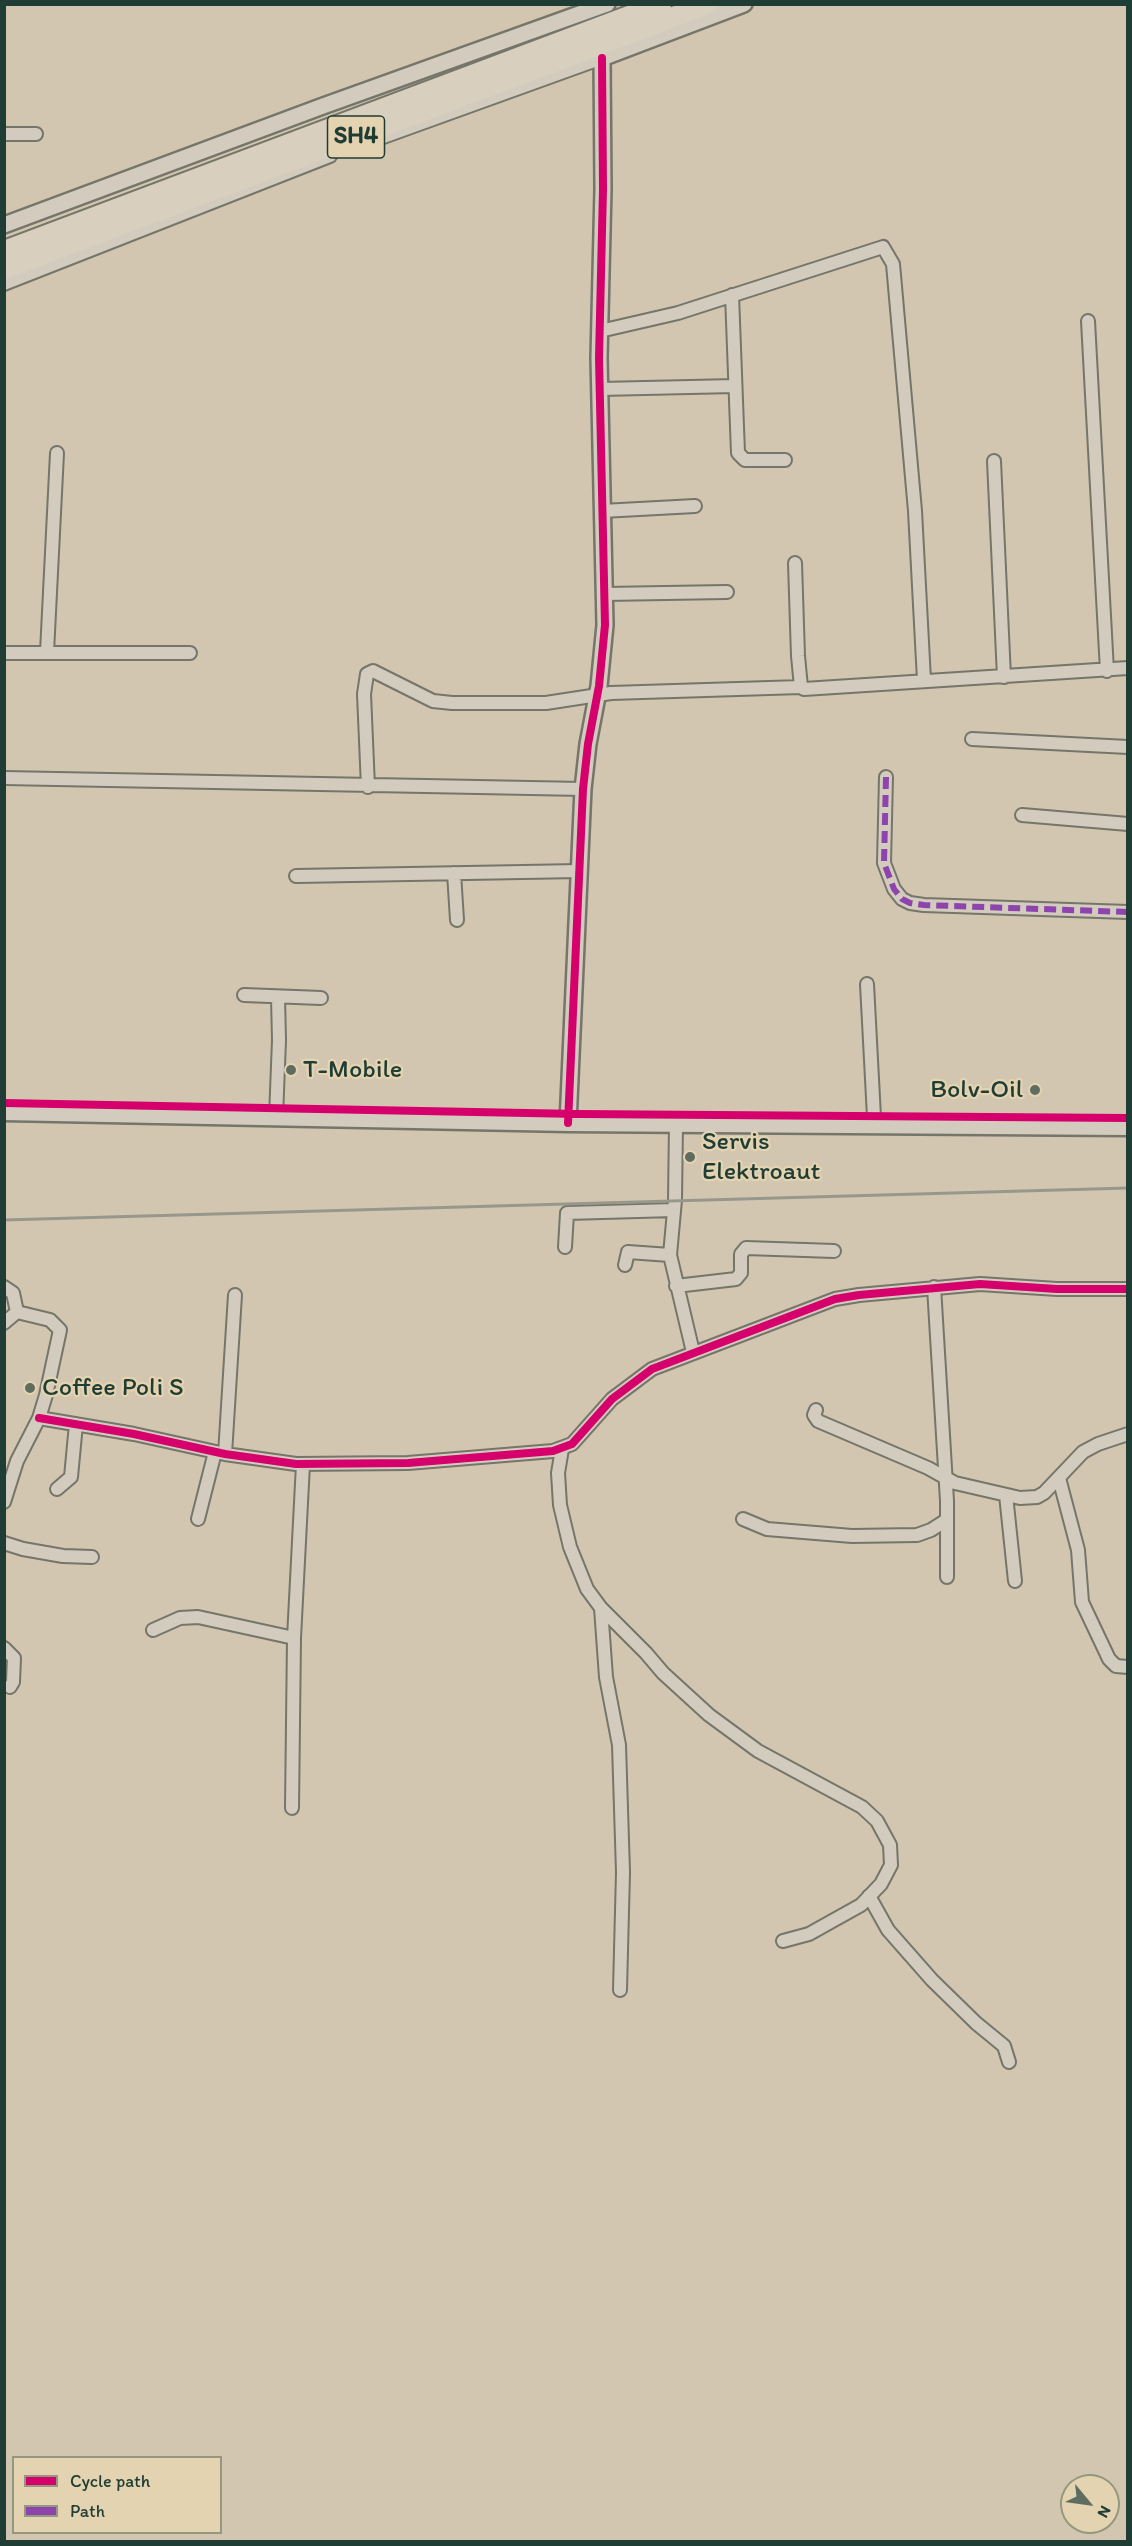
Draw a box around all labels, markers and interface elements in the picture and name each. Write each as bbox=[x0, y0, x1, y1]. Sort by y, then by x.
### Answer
road number: SH4 bbox=[328, 116, 385, 158]
place label: T-Mobile bbox=[303, 1054, 402, 1086]
marker: T-Mobile bbox=[284, 1063, 298, 1077]
place label: Bolv-Oil bbox=[930, 1074, 1023, 1106]
marker: Bolv-Oil bbox=[1028, 1083, 1042, 1097]
place label: Servis Elektroaut bbox=[702, 1126, 820, 1188]
marker: Servis Elektroaut bbox=[683, 1150, 697, 1164]
place label: Coffee Poli S bbox=[42, 1372, 184, 1404]
marker: Coffee Poli S bbox=[23, 1381, 37, 1395]
legend bbox=[12, 2456, 222, 2534]
text: Cycle path bbox=[70, 2470, 150, 2492]
north arrow bbox=[1060, 2474, 1120, 2534]
text: Path bbox=[70, 2500, 105, 2522]
text: N bbox=[1094, 2503, 1115, 2521]

